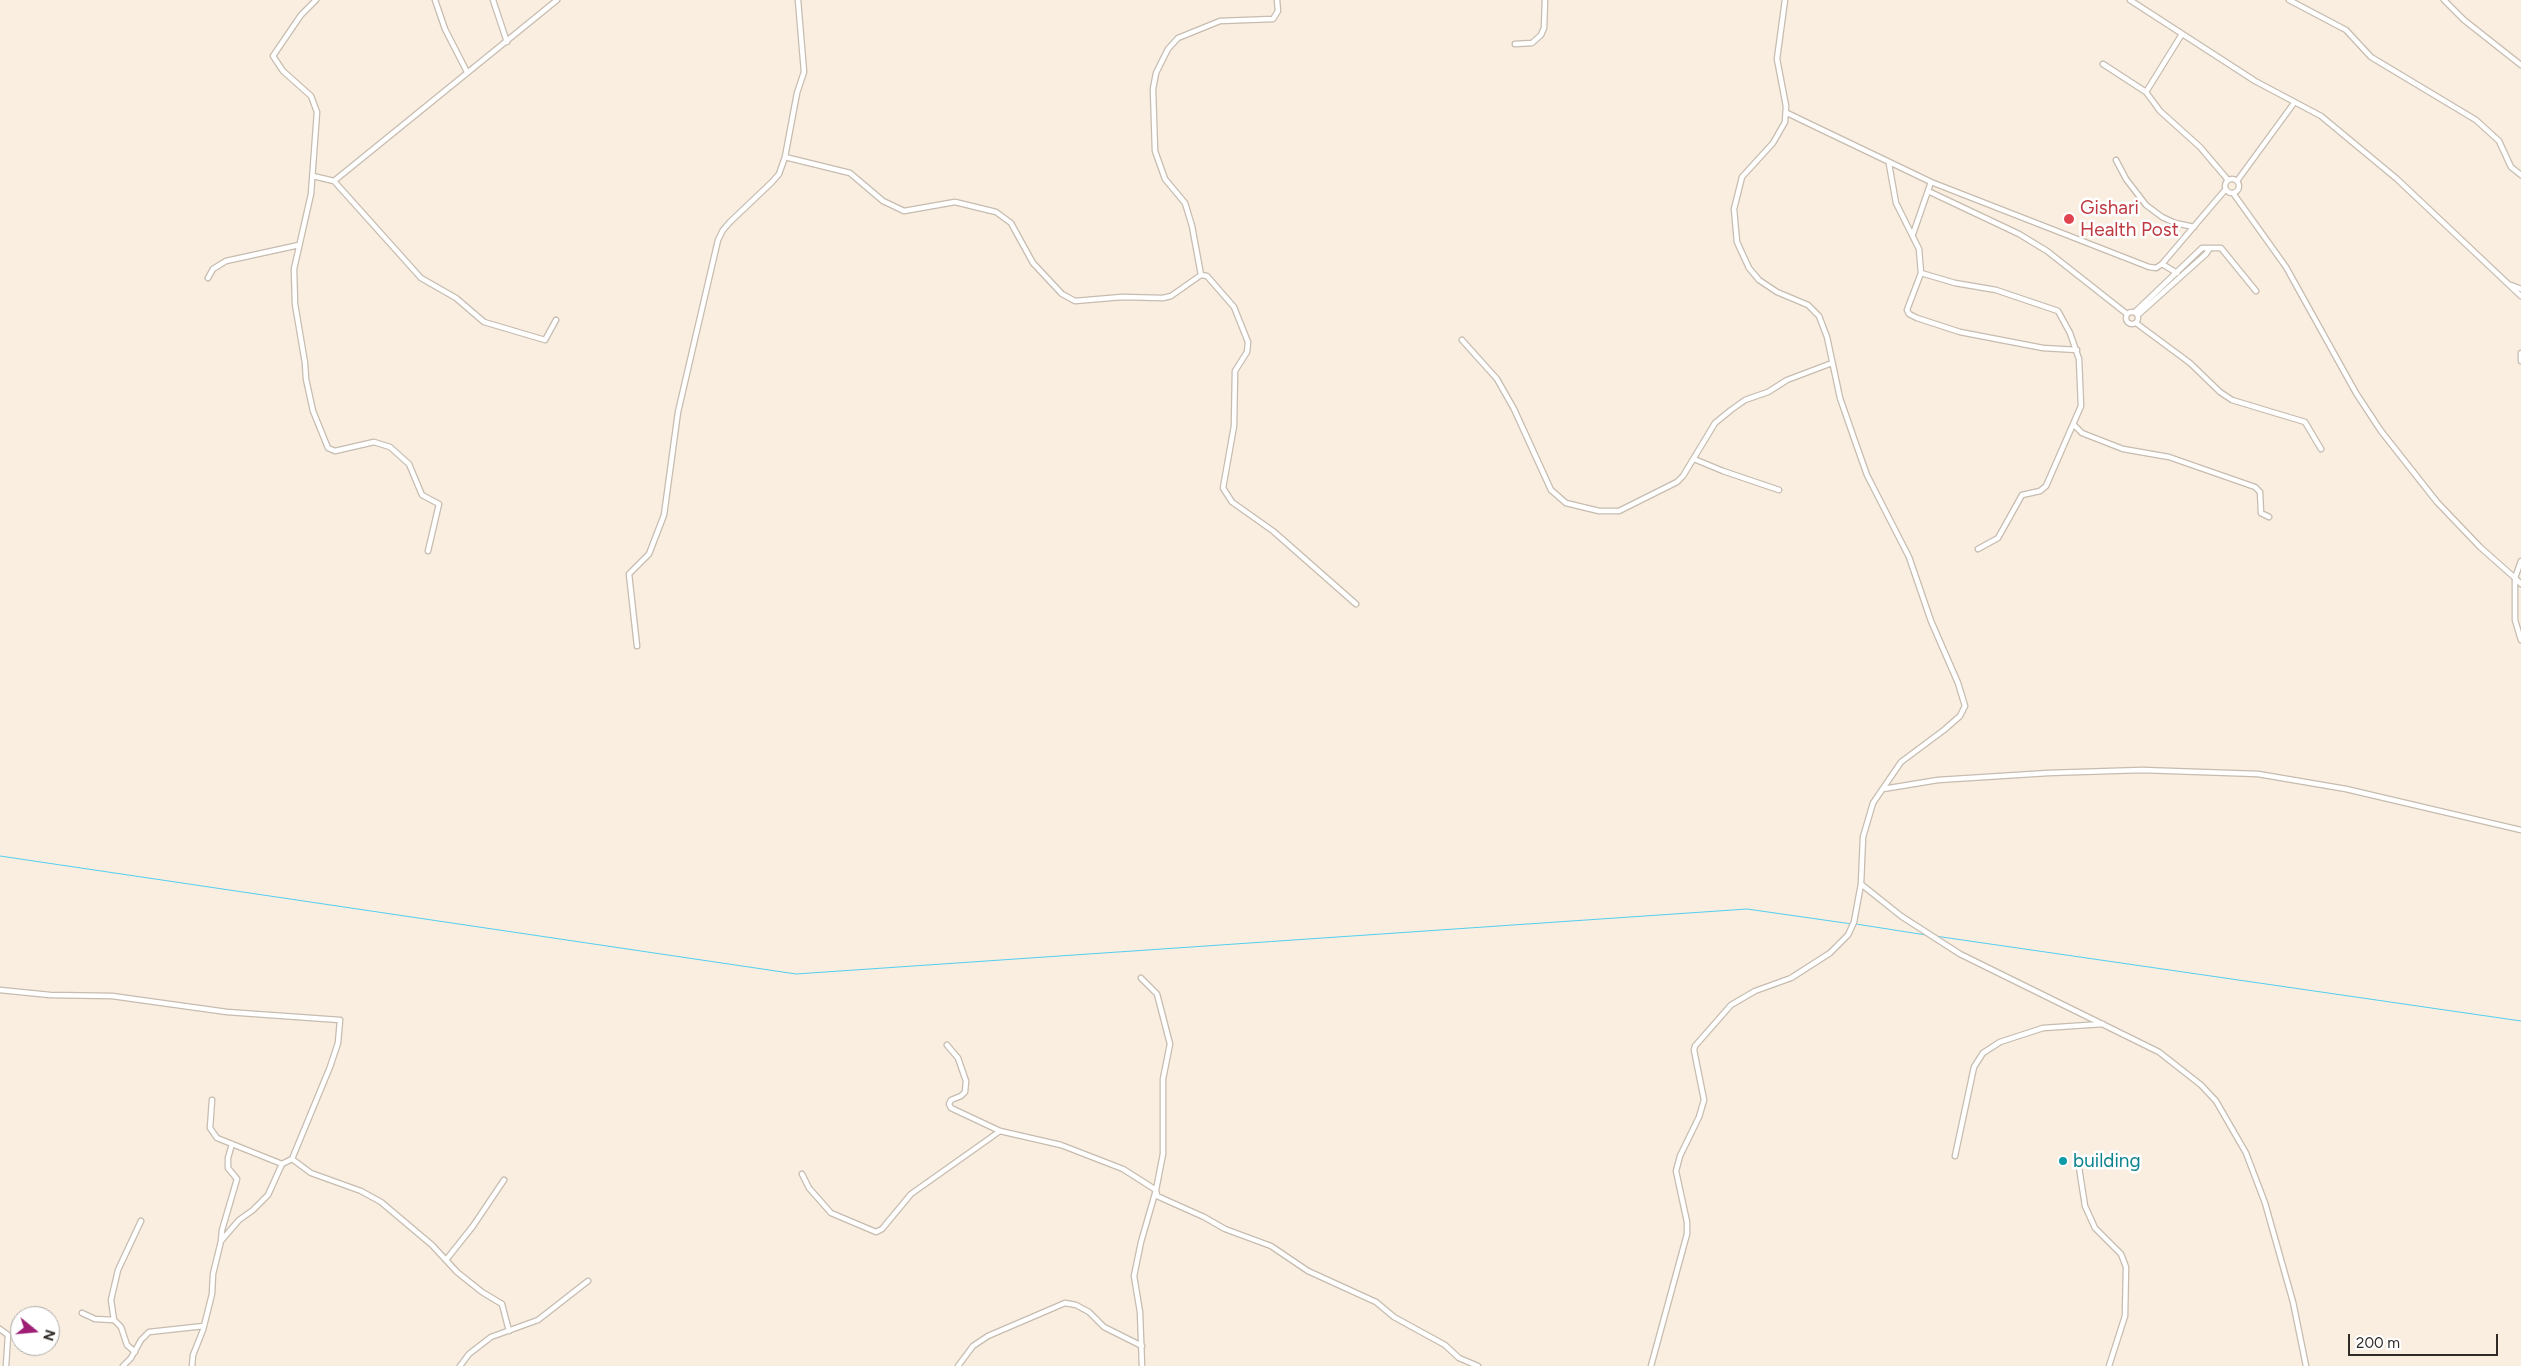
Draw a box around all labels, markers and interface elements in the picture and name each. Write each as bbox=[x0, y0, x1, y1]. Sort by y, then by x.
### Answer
place label: Gishari Health Post bbox=[2080, 197, 2179, 241]
marker: Gishari Health Post bbox=[2062, 212, 2076, 226]
place label: building bbox=[2073, 1150, 2141, 1172]
marker: building bbox=[2057, 1155, 2069, 1167]
north arrow bbox=[10, 1306, 60, 1356]
scale bar bbox=[2351, 1324, 2501, 1356]
text: N bbox=[39, 1328, 59, 1343]
text: 200 m bbox=[2356, 1334, 2400, 1352]

